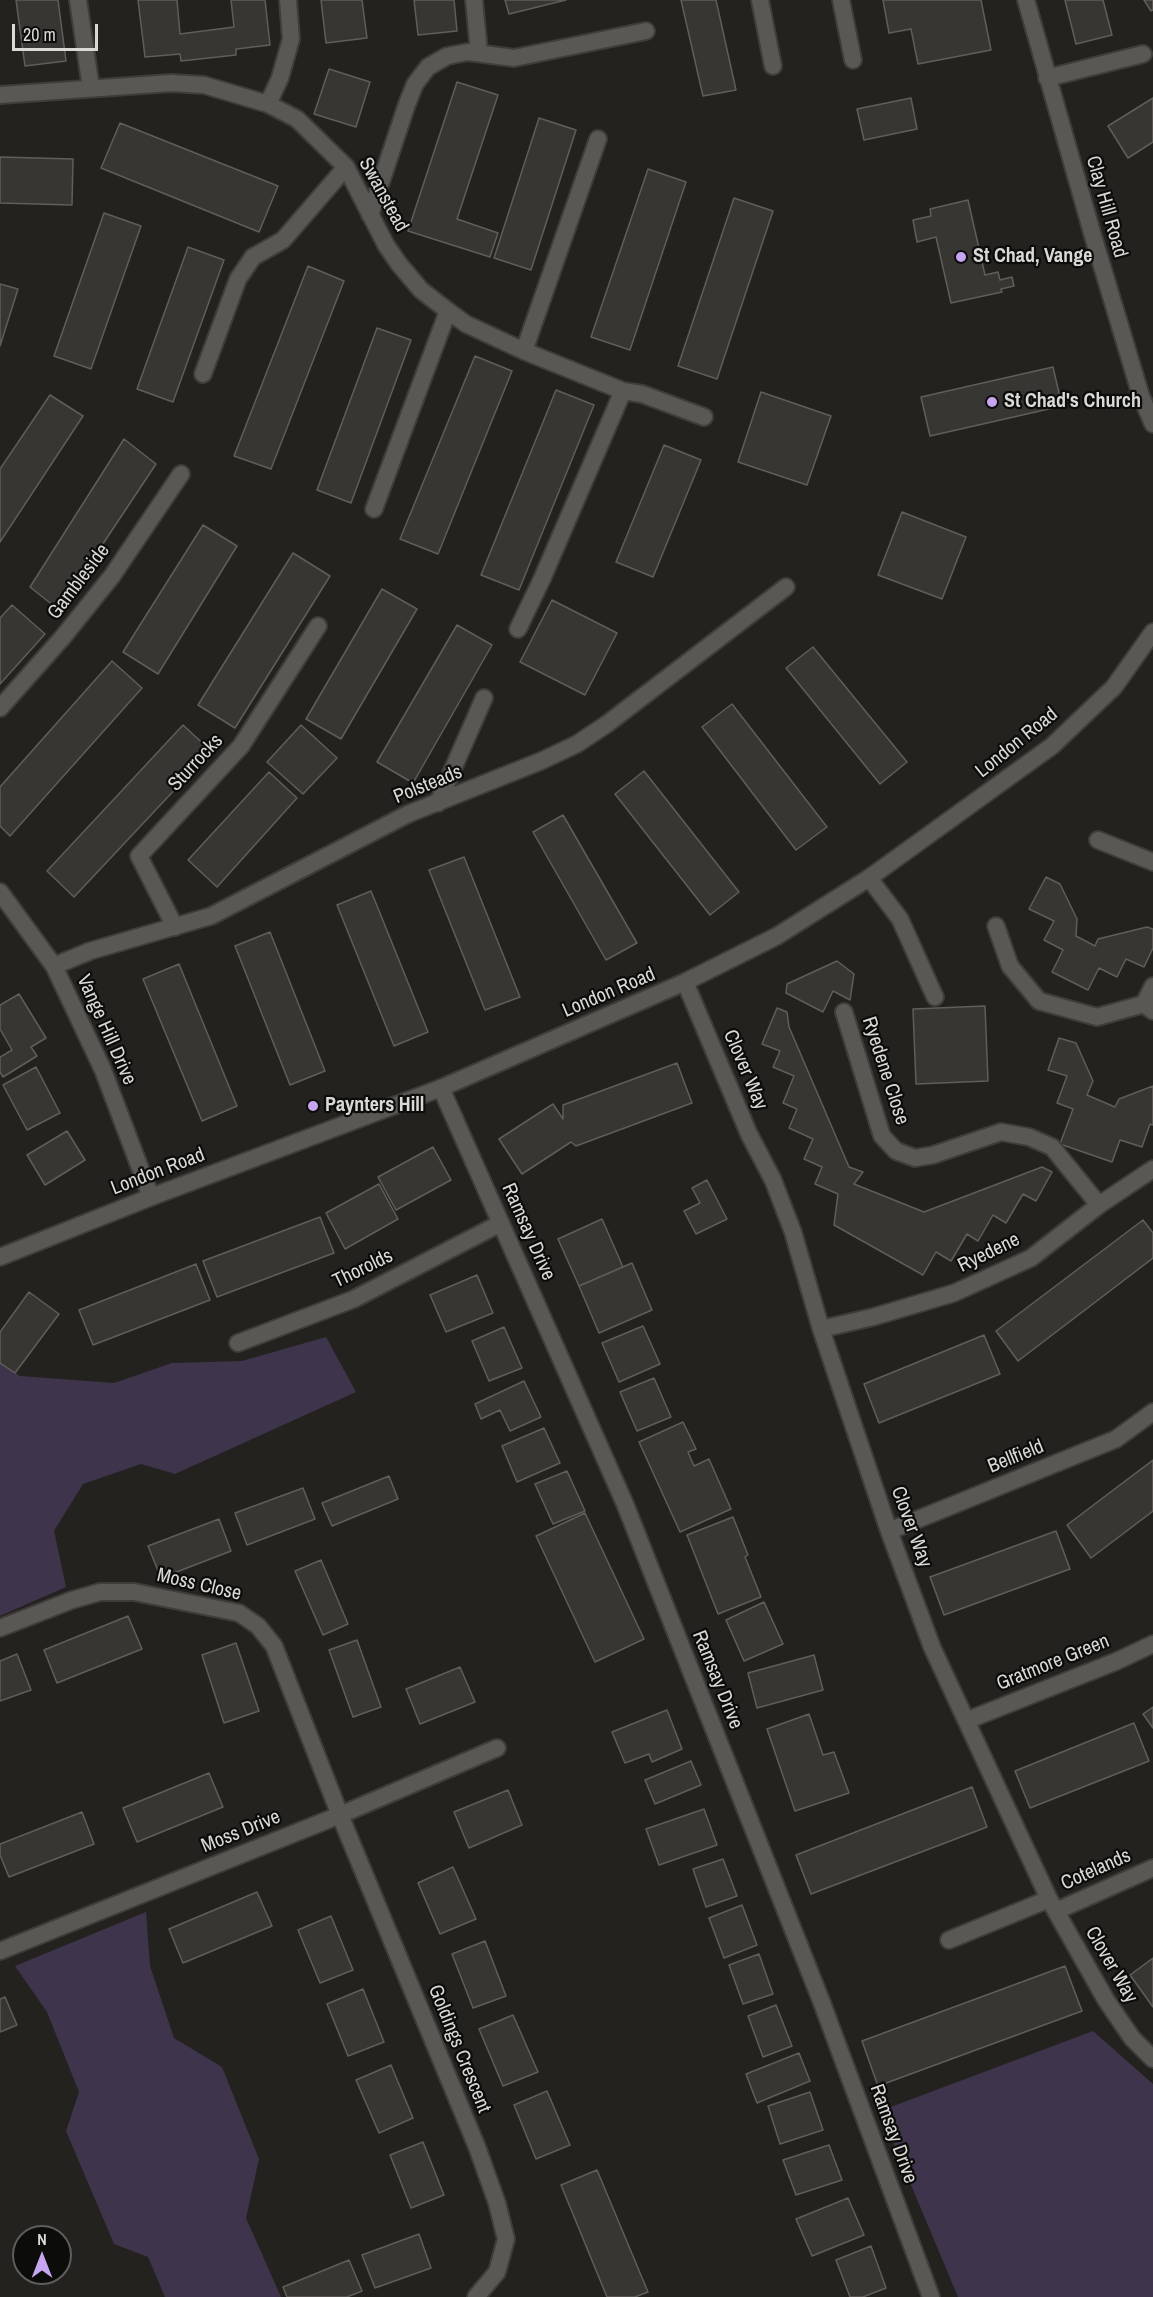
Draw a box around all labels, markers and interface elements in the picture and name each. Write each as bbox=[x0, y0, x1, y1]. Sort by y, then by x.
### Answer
scale bar bbox=[15, 12, 100, 50]
text: 20 m bbox=[23, 22, 56, 47]
street label: Clay Hill Road bbox=[1080, 153, 1132, 261]
street label: Swanstead bbox=[353, 154, 413, 236]
place label: St Chad, Vange bbox=[973, 245, 1092, 269]
marker: St Chad, Vange bbox=[954, 250, 968, 264]
place label: St Chad's Church bbox=[1004, 390, 1141, 414]
marker: St Chad's Church bbox=[985, 395, 999, 409]
street label: Gambleside bbox=[43, 539, 115, 625]
street label: London Road bbox=[971, 703, 1063, 783]
street label: Sturrocks bbox=[164, 729, 228, 797]
street label: Polsteads bbox=[390, 760, 466, 810]
street label: London Road bbox=[559, 963, 659, 1023]
street label: Vange Hill Drive bbox=[71, 971, 141, 1089]
street label: Ryedene Close bbox=[856, 1014, 914, 1128]
street label: Clover Way bbox=[718, 1027, 772, 1113]
place label: Paynters Hill bbox=[325, 1094, 424, 1118]
marker: Paynters Hill bbox=[306, 1099, 320, 1113]
street label: London Road bbox=[108, 1143, 208, 1201]
street label: Ramsay Drive bbox=[496, 1180, 560, 1284]
street label: Ryedene bbox=[954, 1228, 1024, 1278]
street label: Thorolds bbox=[329, 1244, 397, 1294]
street label: Bellfield bbox=[984, 1435, 1048, 1479]
street label: Clover Way bbox=[885, 1483, 937, 1571]
street label: Moss Close bbox=[155, 1564, 243, 1606]
street label: Ramsay Drive bbox=[686, 1627, 748, 1733]
street label: Gratmore Green bbox=[993, 1630, 1113, 1696]
street label: Moss Drive bbox=[198, 1805, 284, 1859]
street label: Cotelands bbox=[1057, 1844, 1135, 1896]
street label: Clover Way bbox=[1080, 1923, 1142, 2007]
street label: Goldings Crescent bbox=[422, 1982, 496, 2116]
street label: Ramsay Drive bbox=[864, 2081, 922, 2187]
north arrow bbox=[12, 2225, 72, 2285]
text: N bbox=[37, 2228, 47, 2250]

